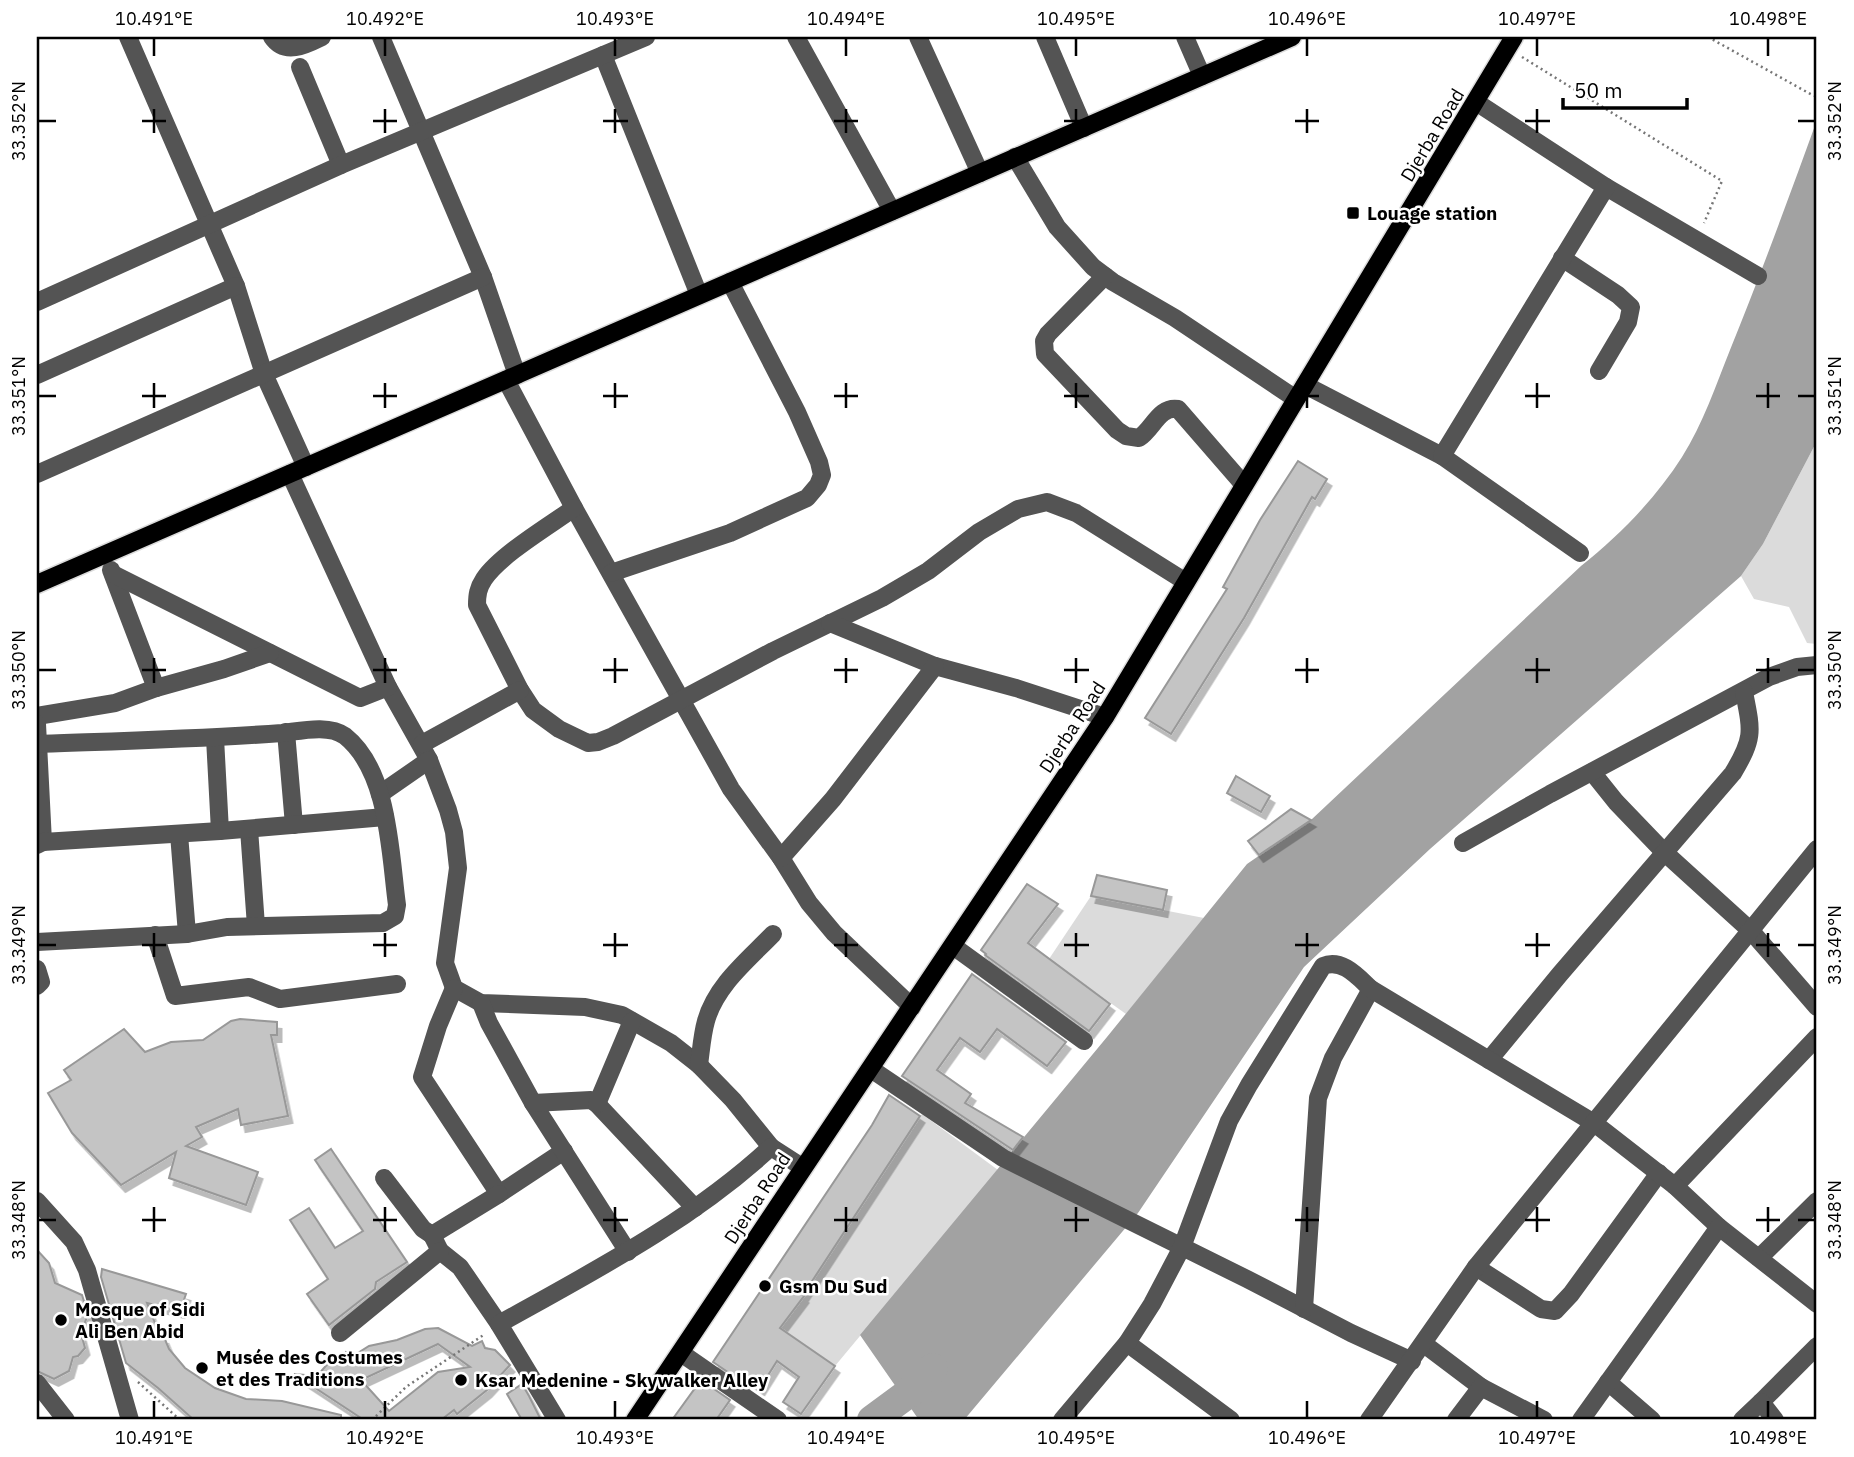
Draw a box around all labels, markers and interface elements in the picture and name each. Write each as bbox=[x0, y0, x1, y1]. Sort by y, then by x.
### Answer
text: 10.491°E bbox=[115, 7, 193, 30]
text: 10.492°E bbox=[346, 7, 424, 30]
text: 10.493°E bbox=[576, 7, 654, 30]
text: 10.494°E bbox=[807, 7, 885, 30]
text: 10.495°E bbox=[1037, 7, 1115, 30]
text: 10.496°E bbox=[1268, 7, 1346, 30]
text: 10.497°E bbox=[1498, 7, 1576, 30]
text: 10.498°E bbox=[1729, 7, 1807, 30]
scale bar bbox=[1563, 66, 1688, 110]
text: 50 m bbox=[1574, 76, 1623, 104]
text: 33.352°N bbox=[7, 81, 30, 161]
text: 33.352°N bbox=[1823, 81, 1846, 161]
street label: Djerba Road bbox=[1395, 84, 1469, 186]
place label: Louage station bbox=[1367, 201, 1497, 225]
marker: Louage station bbox=[1345, 205, 1361, 221]
text: 33.351°N bbox=[7, 356, 30, 436]
text: 33.351°N bbox=[1823, 356, 1846, 436]
text: 33.350°N bbox=[7, 630, 30, 710]
text: 33.350°N bbox=[1823, 630, 1846, 710]
street label: Djerba Road bbox=[1034, 677, 1110, 777]
text: 33.349°N bbox=[7, 905, 30, 985]
text: 33.349°N bbox=[1823, 905, 1846, 985]
street label: Djerba Road bbox=[719, 1148, 795, 1248]
text: 33.348°N bbox=[7, 1180, 30, 1260]
text: 33.348°N bbox=[1823, 1180, 1846, 1260]
place label: Gsm Du Sud bbox=[779, 1274, 888, 1298]
marker: Gsm Du Sud bbox=[757, 1278, 773, 1294]
place label: Mosque of Sidi Ali Ben Abid bbox=[75, 1297, 205, 1343]
marker: Mosque of Sidi Ali Ben Abid bbox=[53, 1312, 69, 1328]
place label: Musée des Costumes et des Traditions bbox=[216, 1345, 403, 1391]
marker: Musée des Costumes et des Traditions bbox=[194, 1360, 210, 1376]
place label: Ksar Medenine - Skywalker Alley bbox=[475, 1368, 769, 1392]
marker: Ksar Medenine - Skywalker Alley bbox=[453, 1372, 469, 1388]
text: 10.491°E bbox=[115, 1426, 193, 1449]
text: 10.492°E bbox=[346, 1426, 424, 1449]
text: 10.493°E bbox=[576, 1426, 654, 1449]
text: 10.494°E bbox=[807, 1426, 885, 1449]
text: 10.495°E bbox=[1037, 1426, 1115, 1449]
text: 10.496°E bbox=[1268, 1426, 1346, 1449]
text: 10.497°E bbox=[1498, 1426, 1576, 1449]
text: 10.498°E bbox=[1729, 1426, 1807, 1449]

